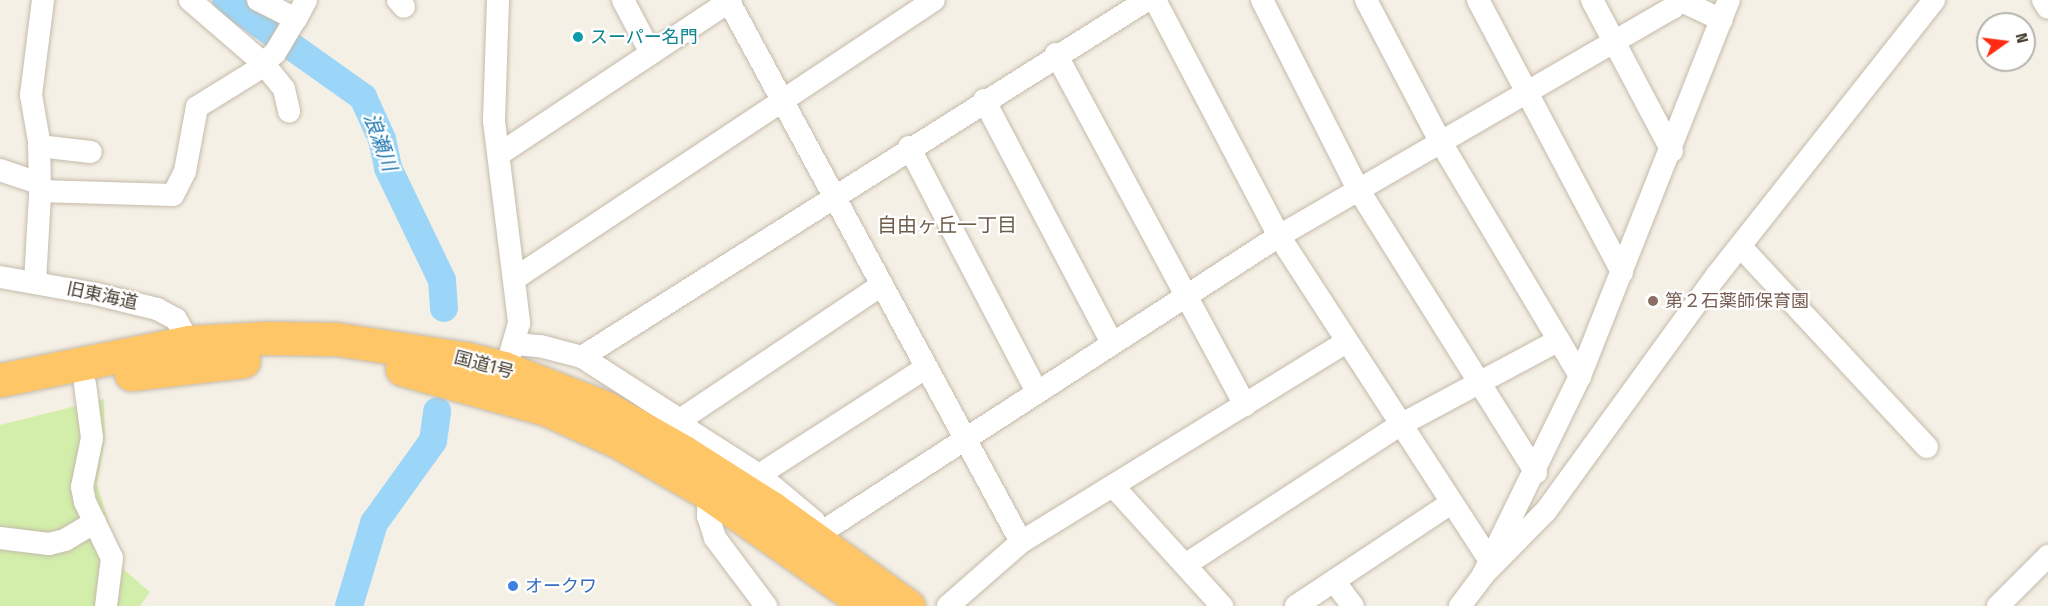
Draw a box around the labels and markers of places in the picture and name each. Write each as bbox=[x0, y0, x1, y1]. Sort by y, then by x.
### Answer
place label: スーパー名門 bbox=[590, 26, 698, 48]
marker: スーパー名門 bbox=[571, 30, 585, 44]
place label: 第２石薬師保育園 bbox=[1665, 290, 1809, 312]
marker: 第２石薬師保育園 bbox=[1646, 294, 1660, 308]
place label: オークワ bbox=[525, 575, 597, 597]
marker: オークワ bbox=[506, 579, 520, 593]

